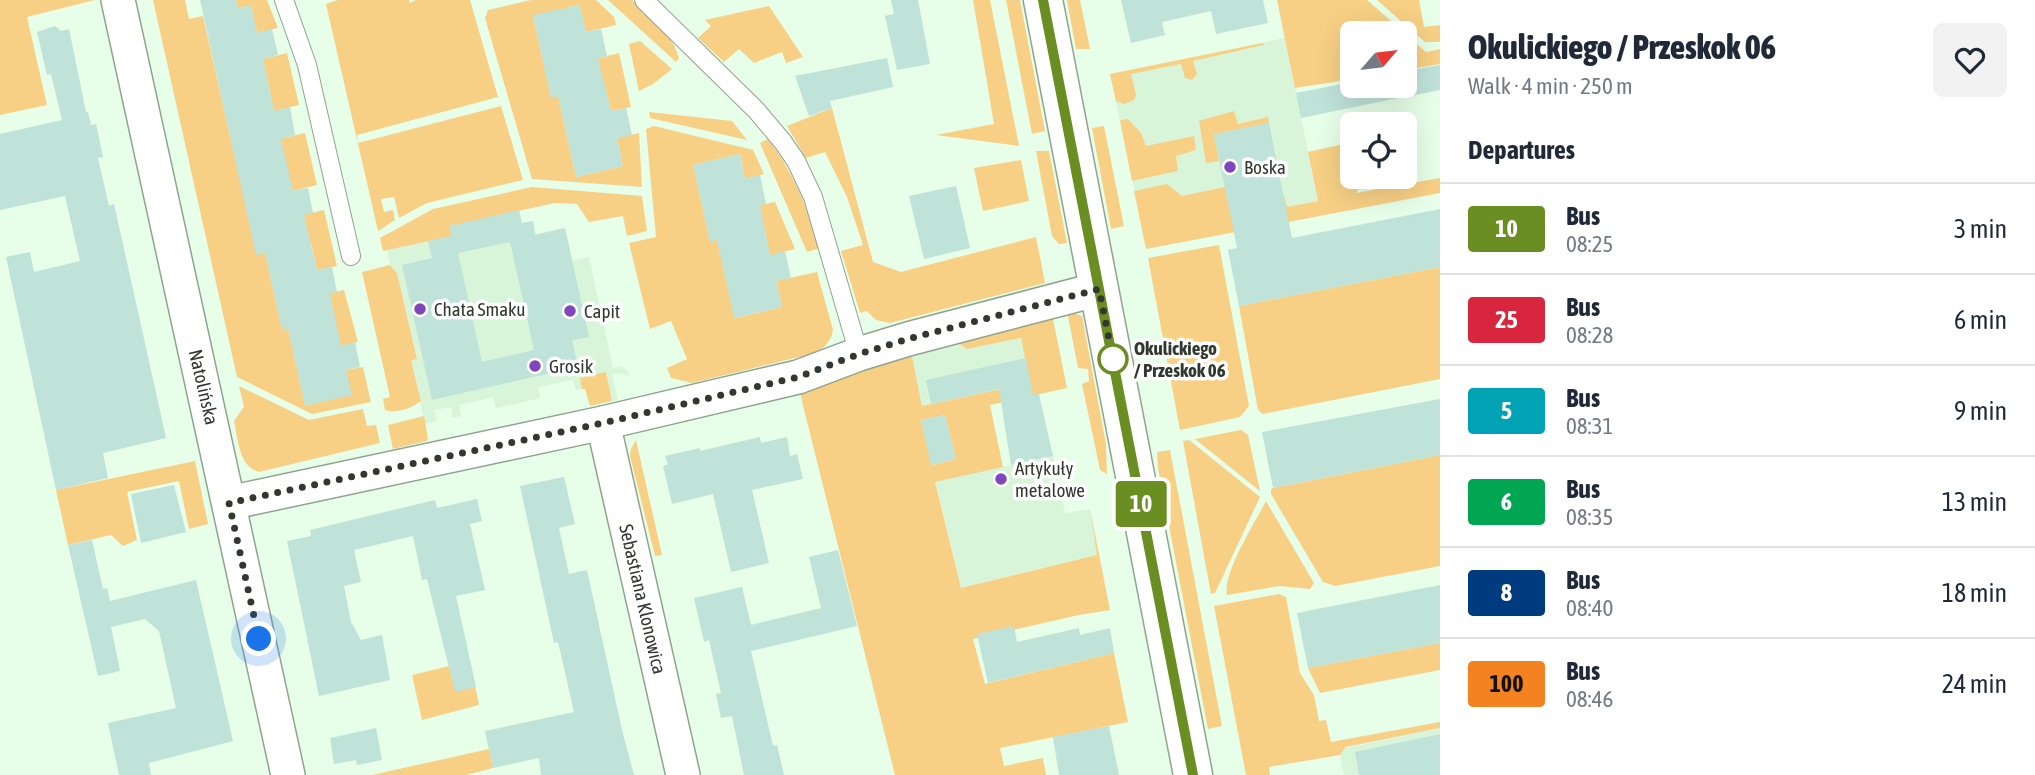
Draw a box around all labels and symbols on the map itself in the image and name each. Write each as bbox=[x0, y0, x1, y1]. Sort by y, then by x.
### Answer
north arrow bbox=[1340, 21, 1418, 98]
place label: Boska bbox=[1244, 156, 1286, 178]
marker: Boska bbox=[1222, 159, 1238, 175]
place label: Chata Smaku bbox=[434, 298, 526, 320]
place label: Capit bbox=[584, 300, 620, 322]
marker: Chata Smaku bbox=[412, 301, 428, 317]
marker: Capit bbox=[562, 303, 578, 319]
place label: Okulickiego / Przeskok 06 bbox=[1134, 337, 1226, 381]
marker: Okulickiego / Przeskok 06 bbox=[1098, 344, 1128, 374]
street label: Natolińska bbox=[185, 347, 223, 427]
place label: Grosik bbox=[549, 355, 594, 377]
marker: Grosik bbox=[527, 358, 543, 374]
place label: Artykuły metalowe bbox=[1015, 457, 1085, 501]
marker: Artykuły metalowe bbox=[993, 471, 1009, 487]
line badge: 10 bbox=[1110, 481, 1172, 527]
street label: Sebastiana Klonowica bbox=[615, 522, 671, 676]
your location bbox=[241, 621, 276, 656]

